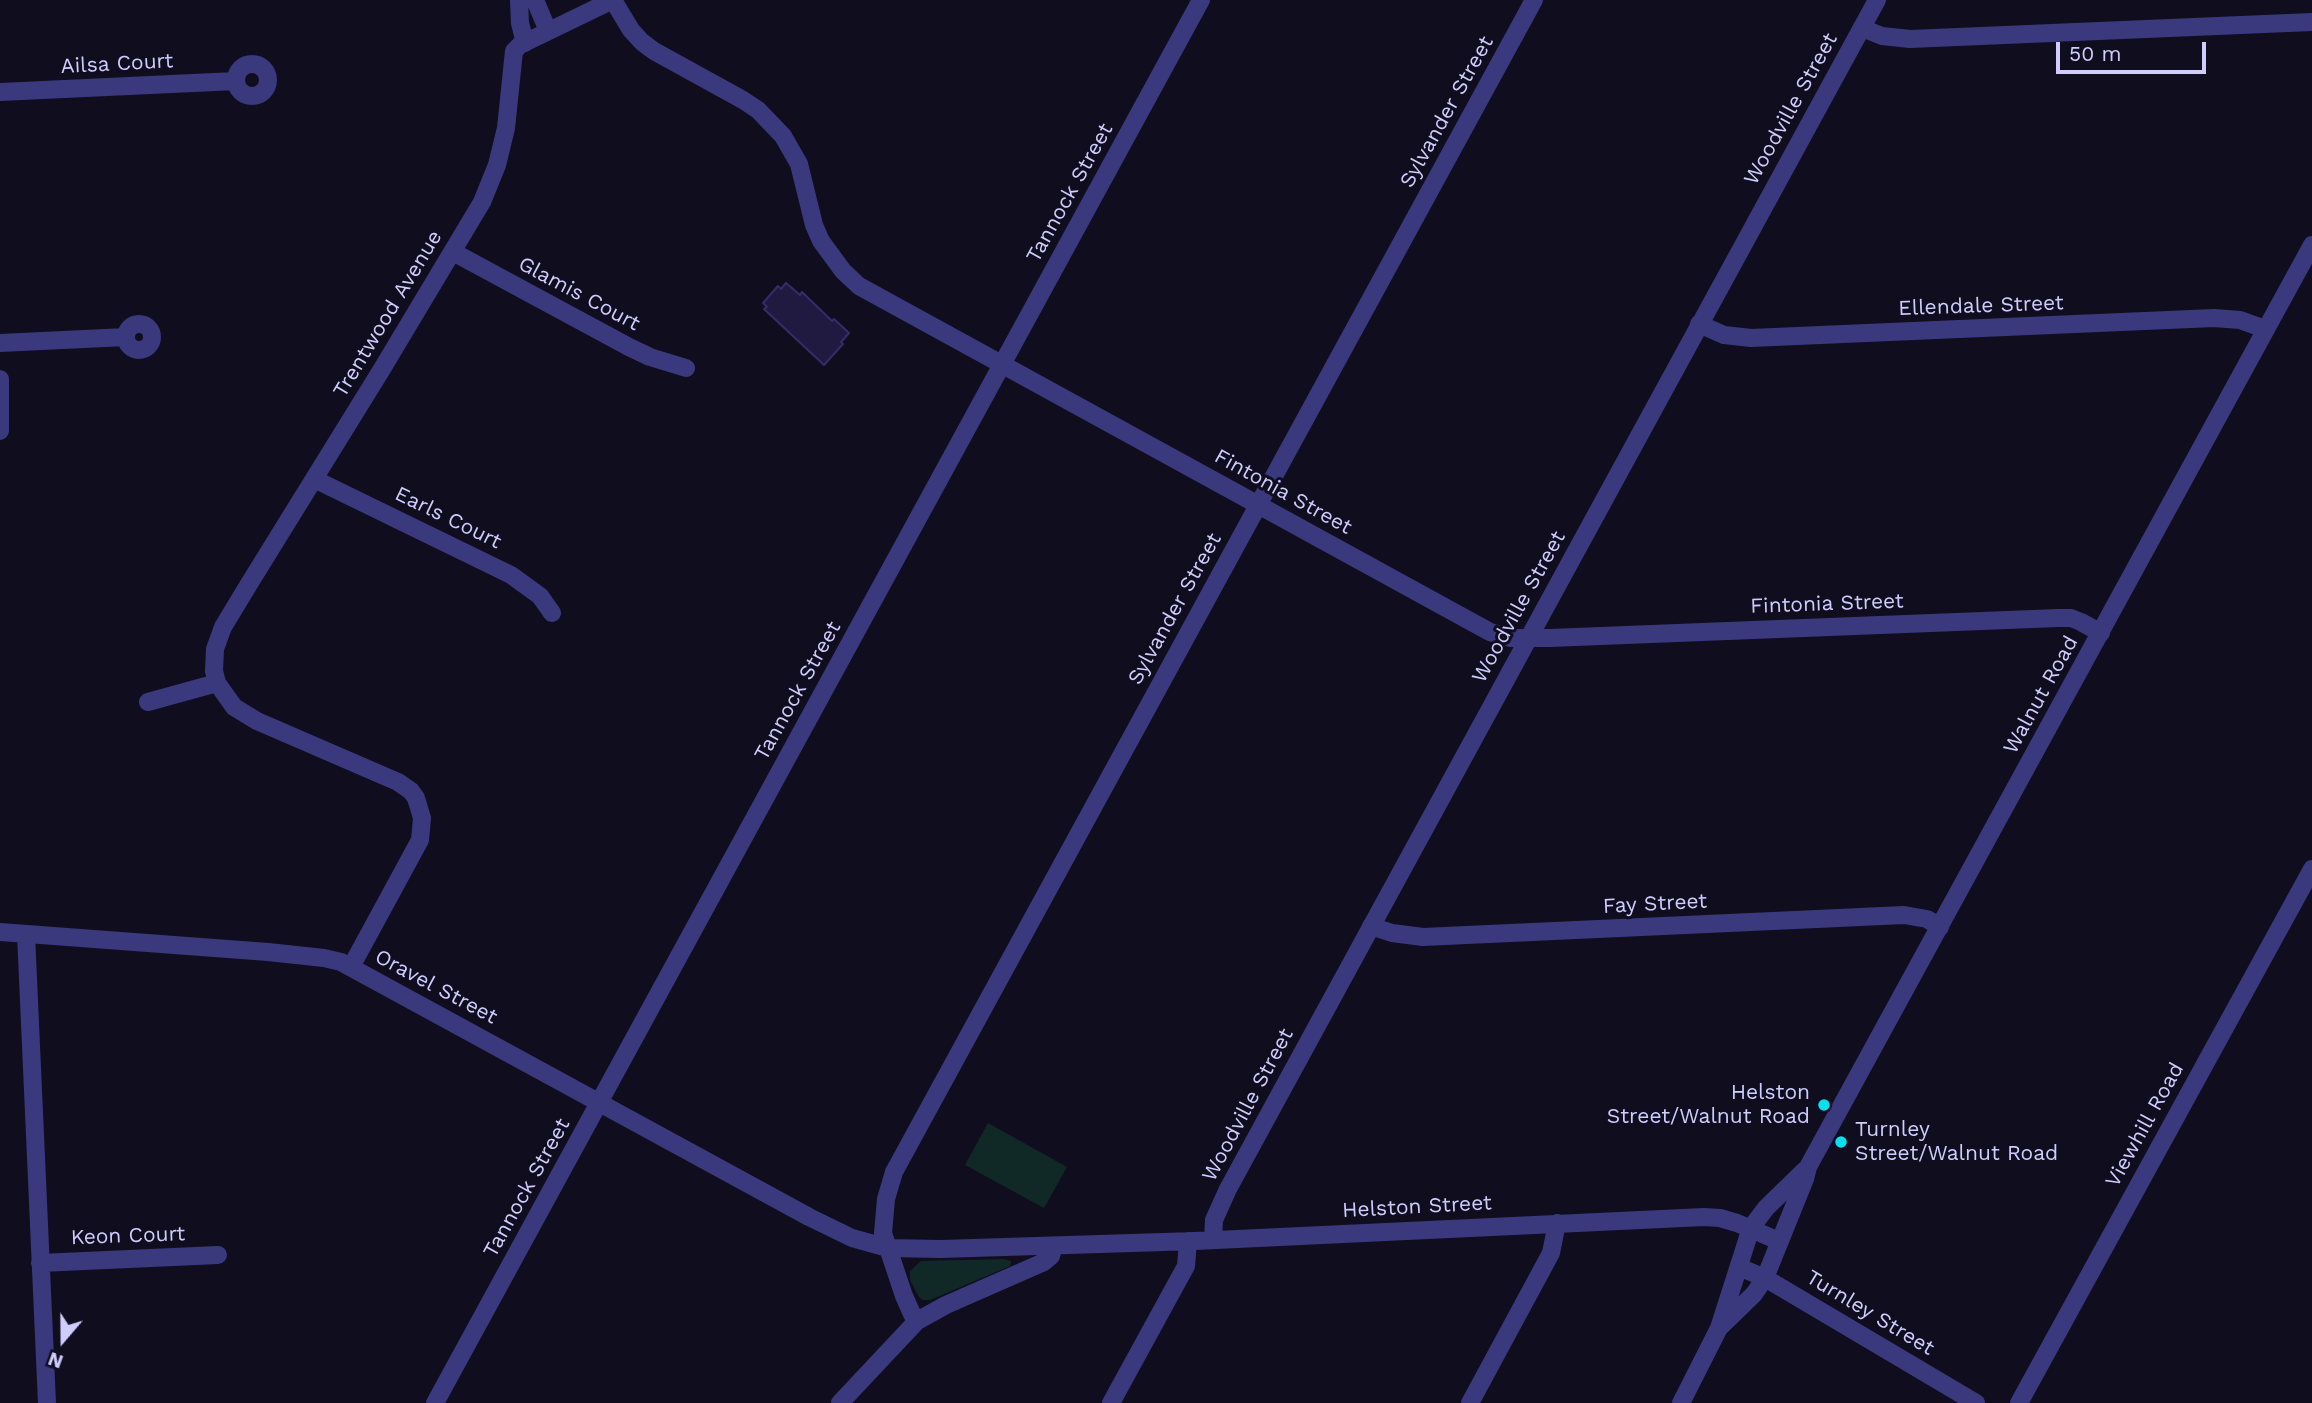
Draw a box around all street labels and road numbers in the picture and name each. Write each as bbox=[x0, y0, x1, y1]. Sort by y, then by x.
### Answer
street label: Woodville Street bbox=[1739, 29, 1843, 189]
street label: Sylvander Street bbox=[1395, 32, 1499, 192]
street label: Ailsa Court bbox=[60, 48, 174, 80]
street label: Tannock Street bbox=[1021, 119, 1119, 267]
street label: Trentwood Avenue bbox=[328, 226, 448, 402]
street label: Glamis Court bbox=[514, 251, 644, 337]
street label: Ellendale Street bbox=[1898, 291, 2064, 321]
street label: Fintonia Street bbox=[1210, 444, 1356, 540]
street label: Earls Court bbox=[391, 481, 505, 555]
street label: Woodville Street bbox=[1467, 527, 1571, 687]
street label: Sylvander Street bbox=[1123, 529, 1227, 689]
street label: Fintonia Street bbox=[1750, 589, 1904, 619]
street label: Tannock Street bbox=[749, 617, 847, 765]
street label: Walnut Road bbox=[1998, 632, 2084, 758]
street label: Fay Street bbox=[1602, 889, 1708, 919]
street label: Oravel Street bbox=[370, 944, 502, 1030]
street label: Woodville Street bbox=[1197, 1024, 1299, 1186]
street label: Viewhill Road bbox=[2100, 1058, 2190, 1192]
street label: Tannock Street bbox=[478, 1114, 576, 1262]
street label: Helston Street bbox=[1342, 1191, 1492, 1223]
street label: Keon Court bbox=[70, 1221, 186, 1251]
street label: Turnley Street bbox=[1801, 1265, 1939, 1361]

